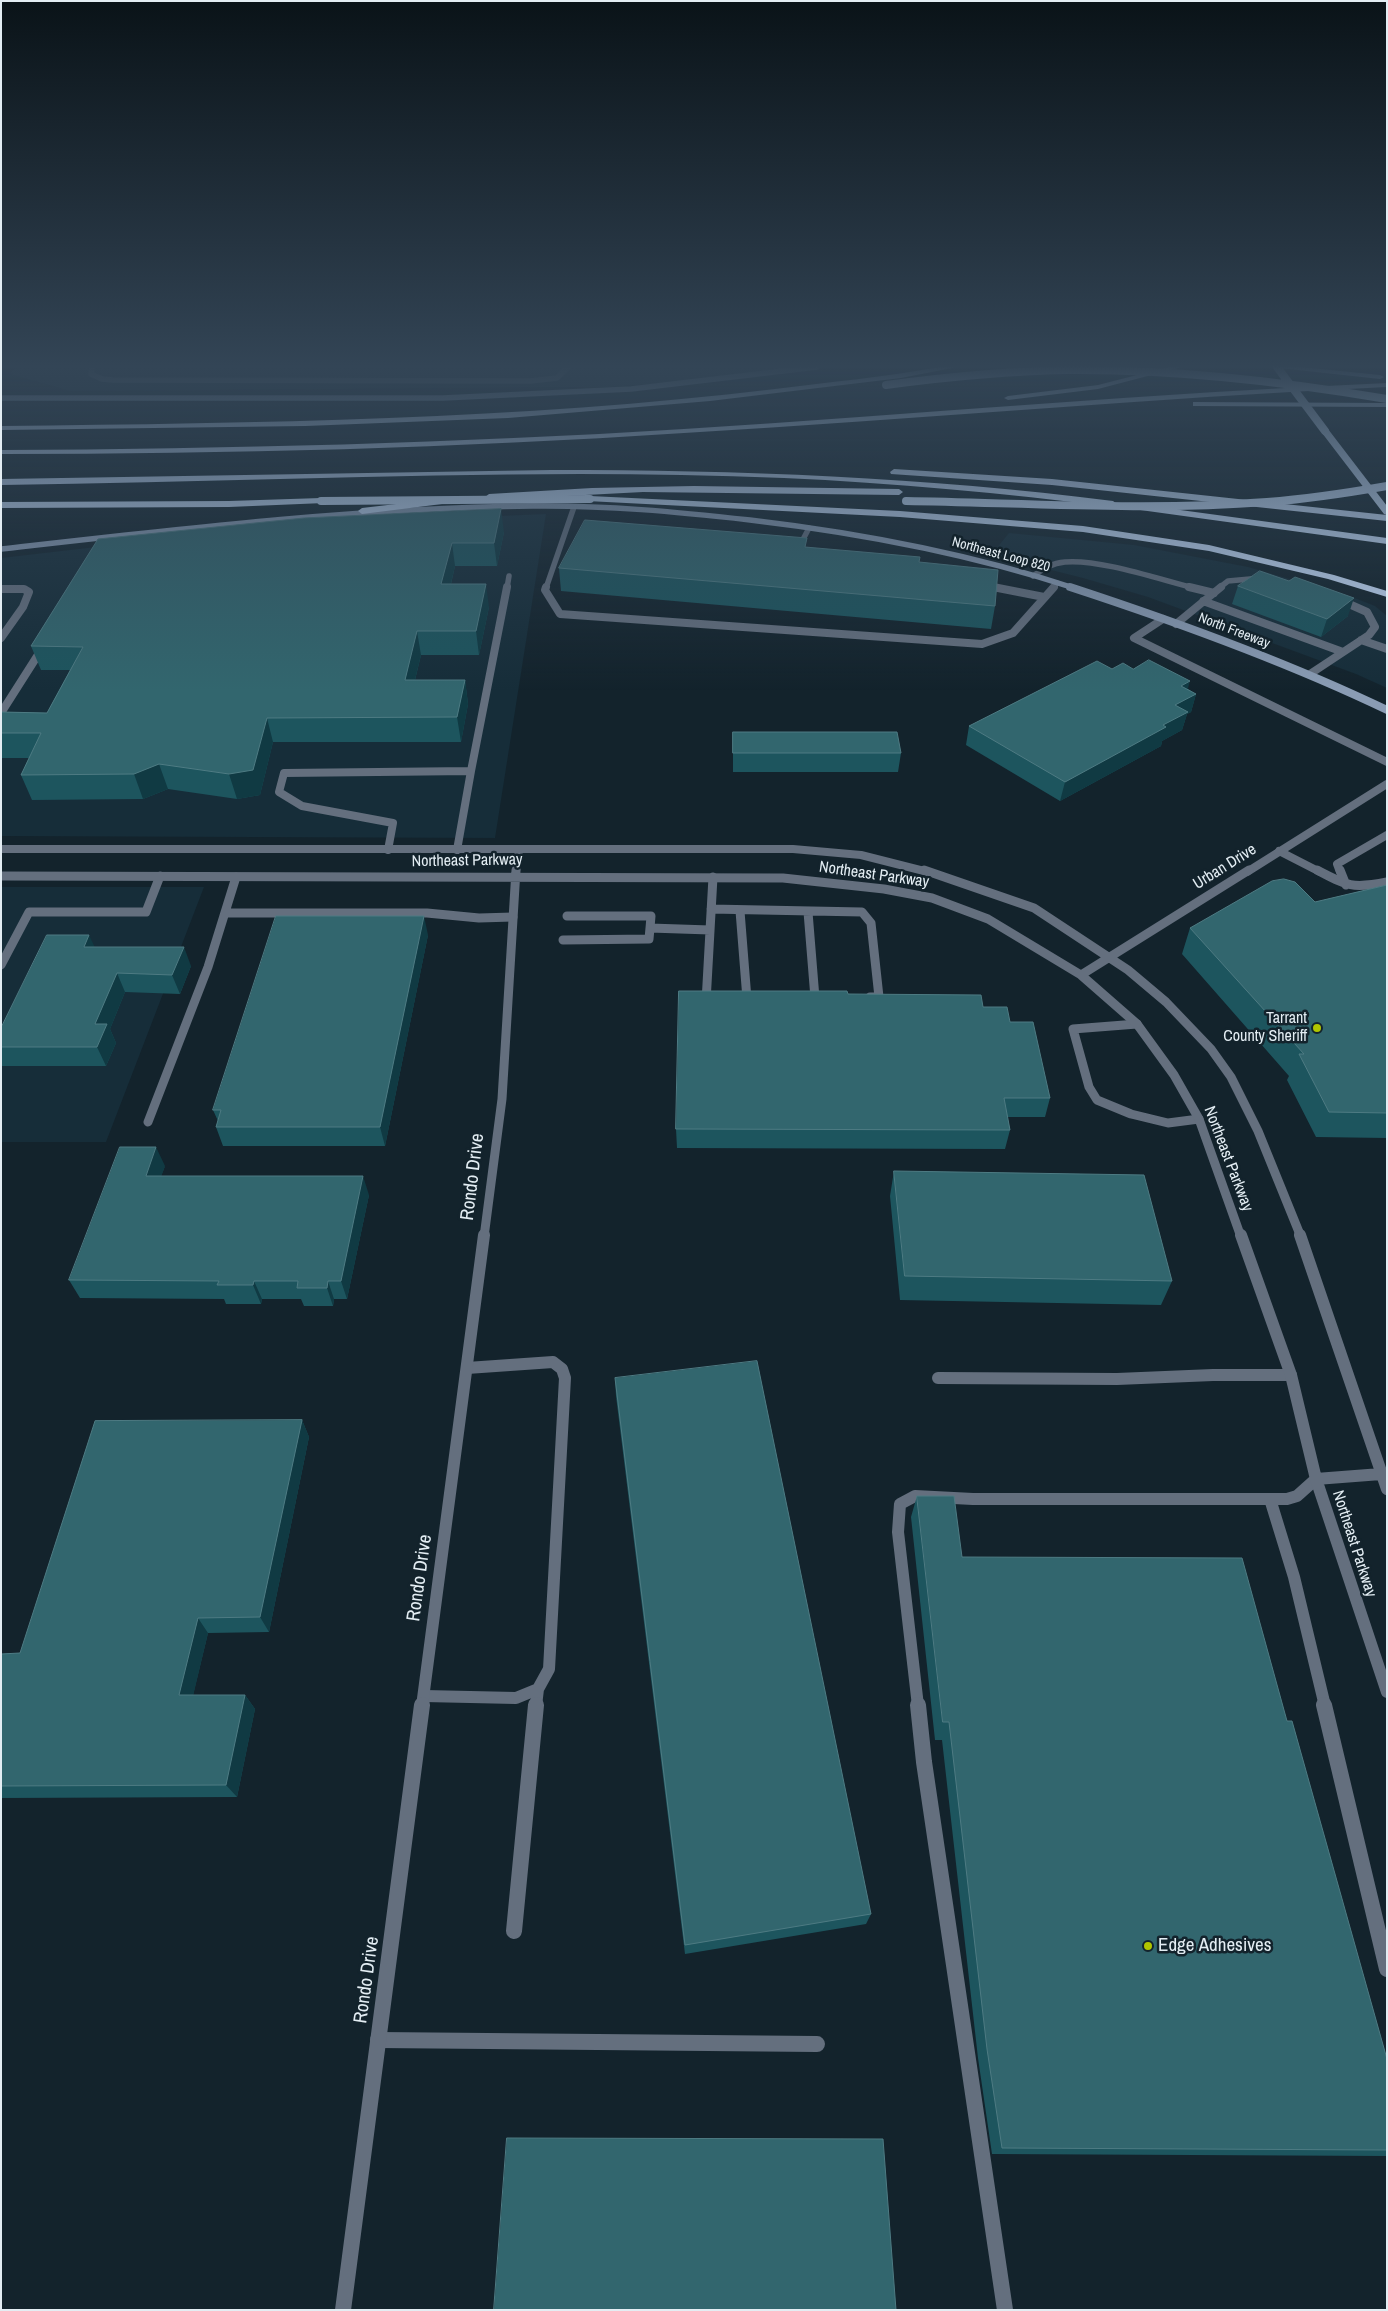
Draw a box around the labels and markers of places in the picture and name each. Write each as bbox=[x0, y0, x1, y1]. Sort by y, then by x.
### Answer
place label: Tarrant County Sheriff bbox=[1223, 1009, 1307, 1047]
marker: Tarrant County Sheriff bbox=[1311, 1022, 1323, 1034]
place label: Edge Adhesives bbox=[1158, 1935, 1271, 1957]
marker: Edge Adhesives bbox=[1142, 1940, 1154, 1952]

